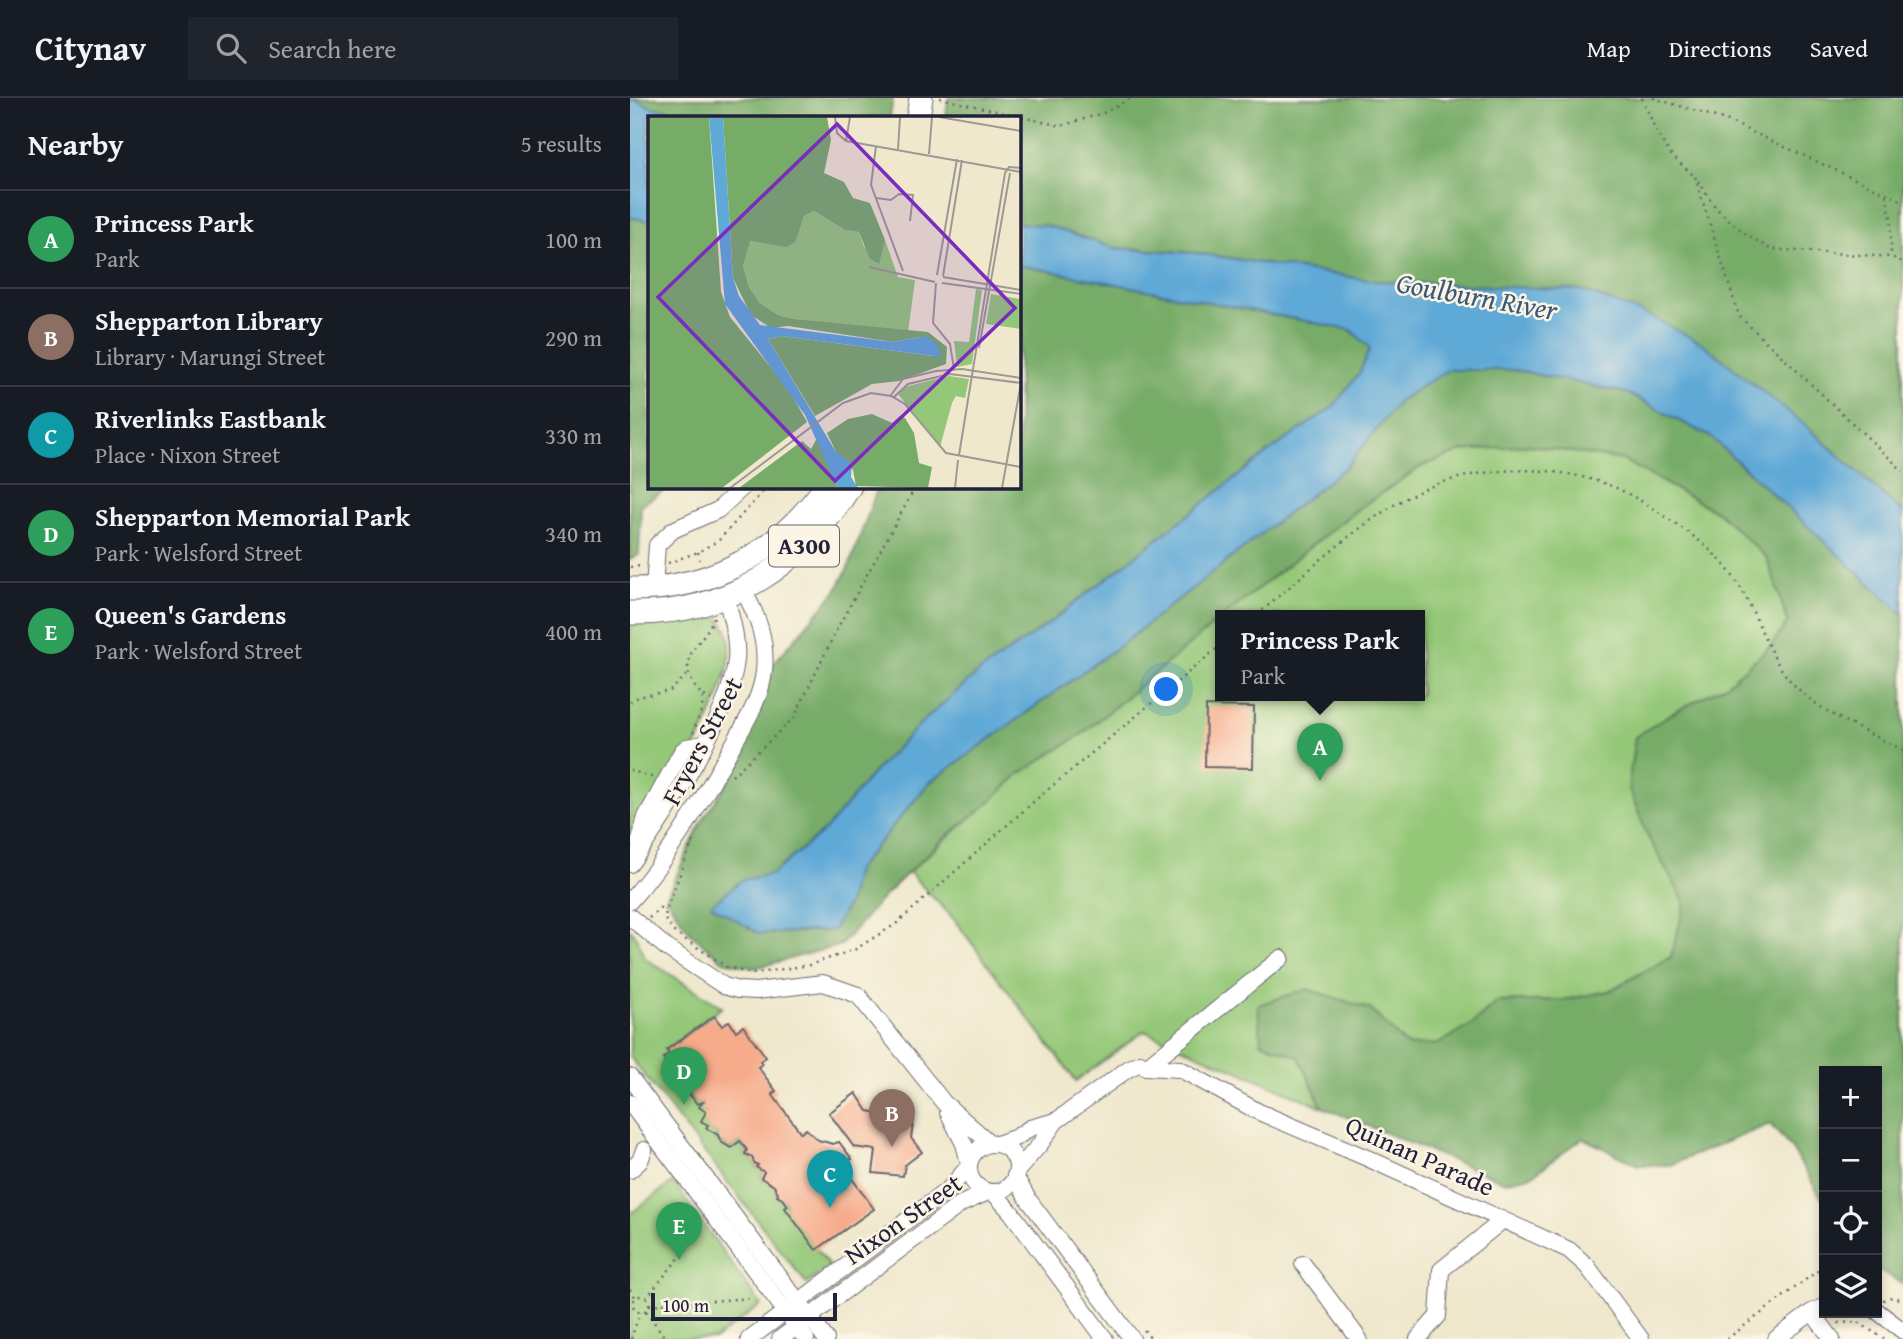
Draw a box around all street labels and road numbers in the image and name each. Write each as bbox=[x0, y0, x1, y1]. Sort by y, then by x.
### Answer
road number: A300 bbox=[769, 526, 839, 566]
street label: Fryers Street bbox=[651, 670, 752, 812]
street label: Quinan Parade bbox=[1339, 1105, 1501, 1206]
street label: Nixon Street bbox=[836, 1164, 970, 1274]

